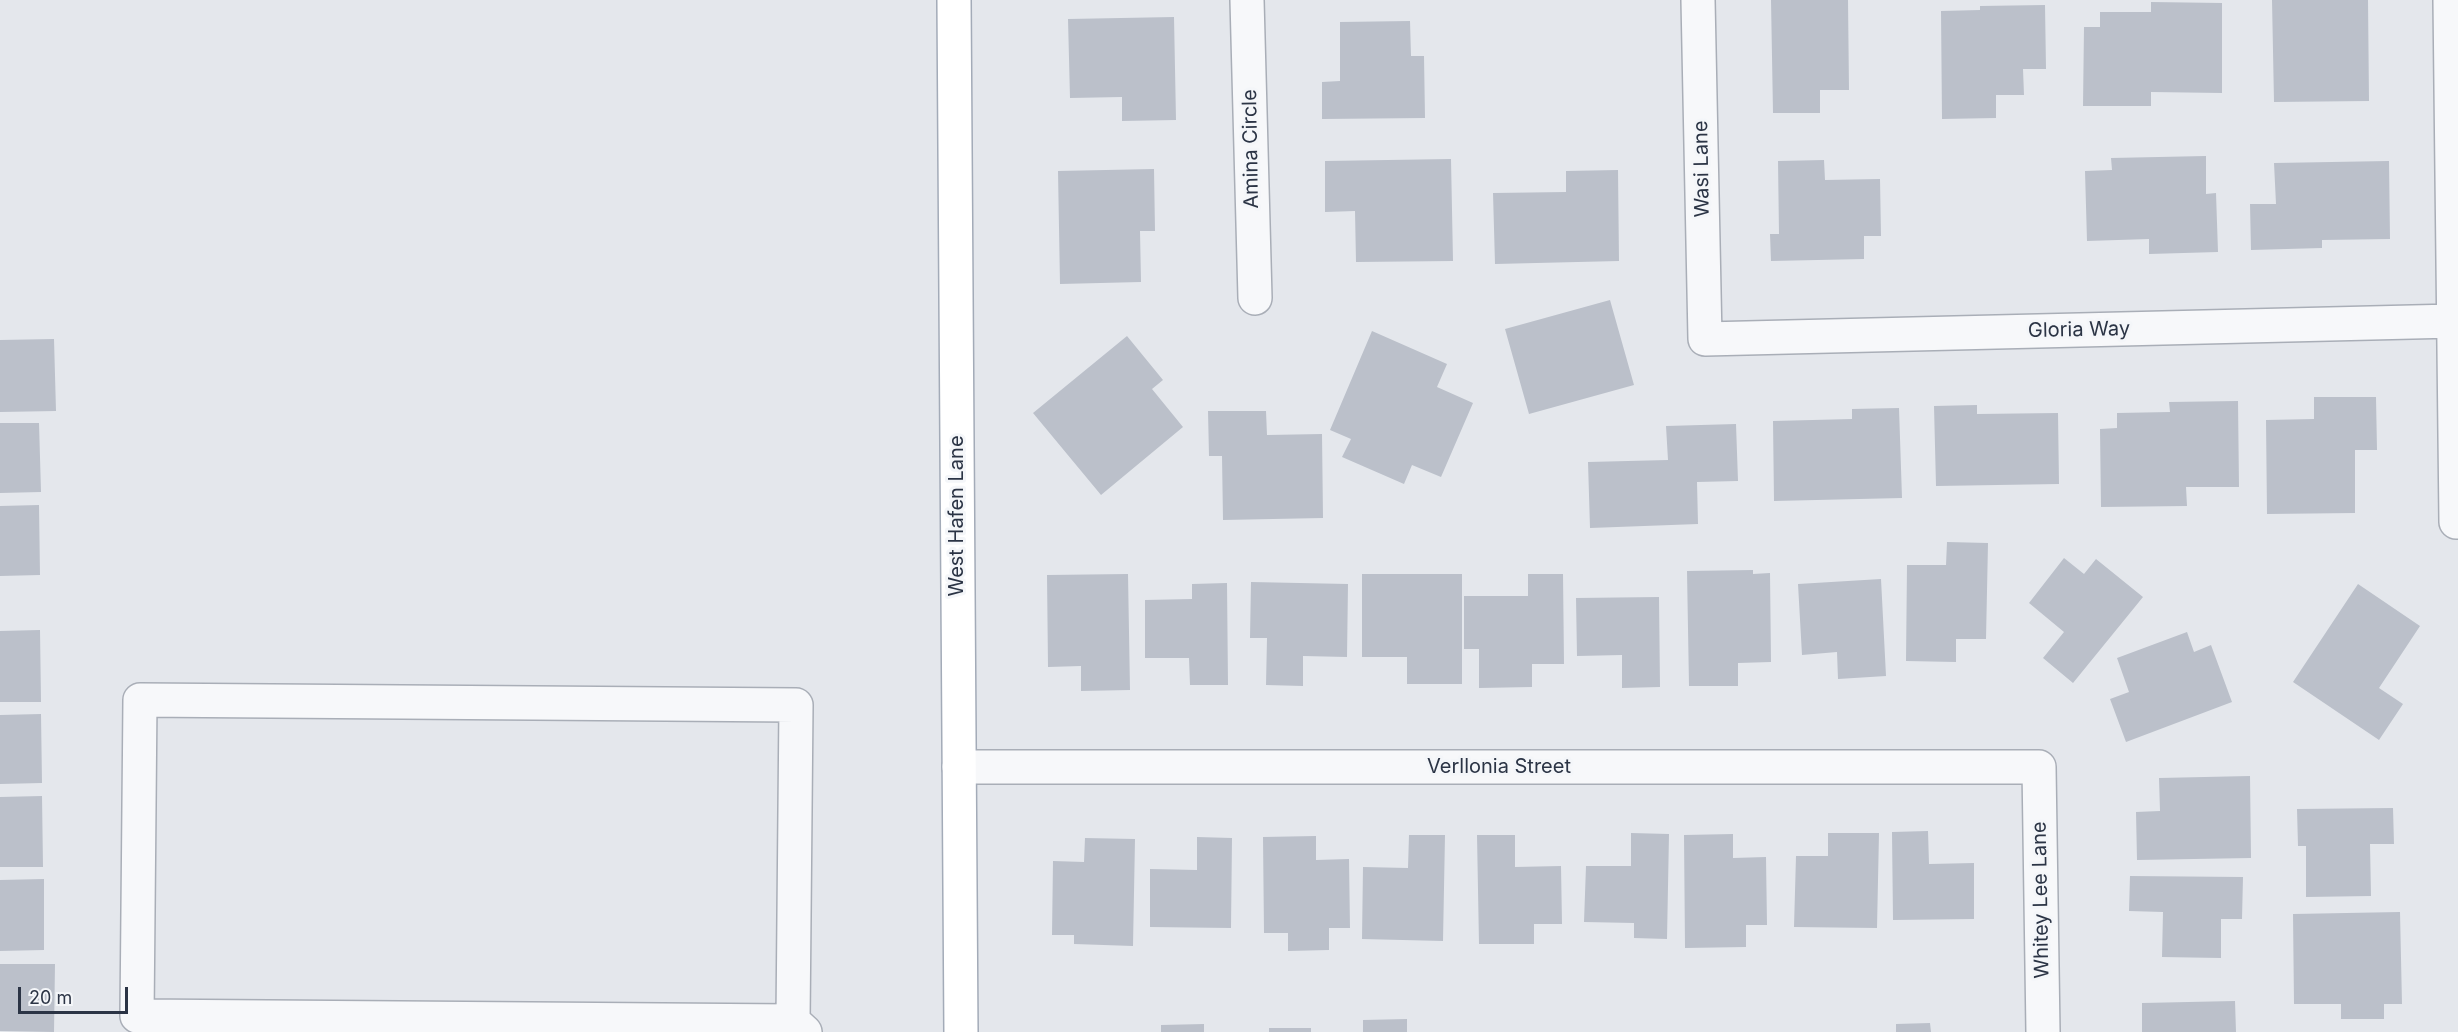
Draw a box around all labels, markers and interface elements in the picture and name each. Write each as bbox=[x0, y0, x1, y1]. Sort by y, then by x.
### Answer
street label: Amina Circle bbox=[1238, 89, 1264, 209]
street label: Wasi Lane bbox=[1689, 120, 1715, 218]
street label: Gloria Way bbox=[2028, 317, 2130, 343]
street label: West Hafen Lane bbox=[945, 435, 969, 597]
street label: Verllonia Street bbox=[1427, 755, 1571, 779]
street label: Whitey Lee Lane bbox=[2028, 821, 2054, 979]
scale bar bbox=[21, 975, 130, 1013]
text: 20 m bbox=[29, 987, 72, 1008]

